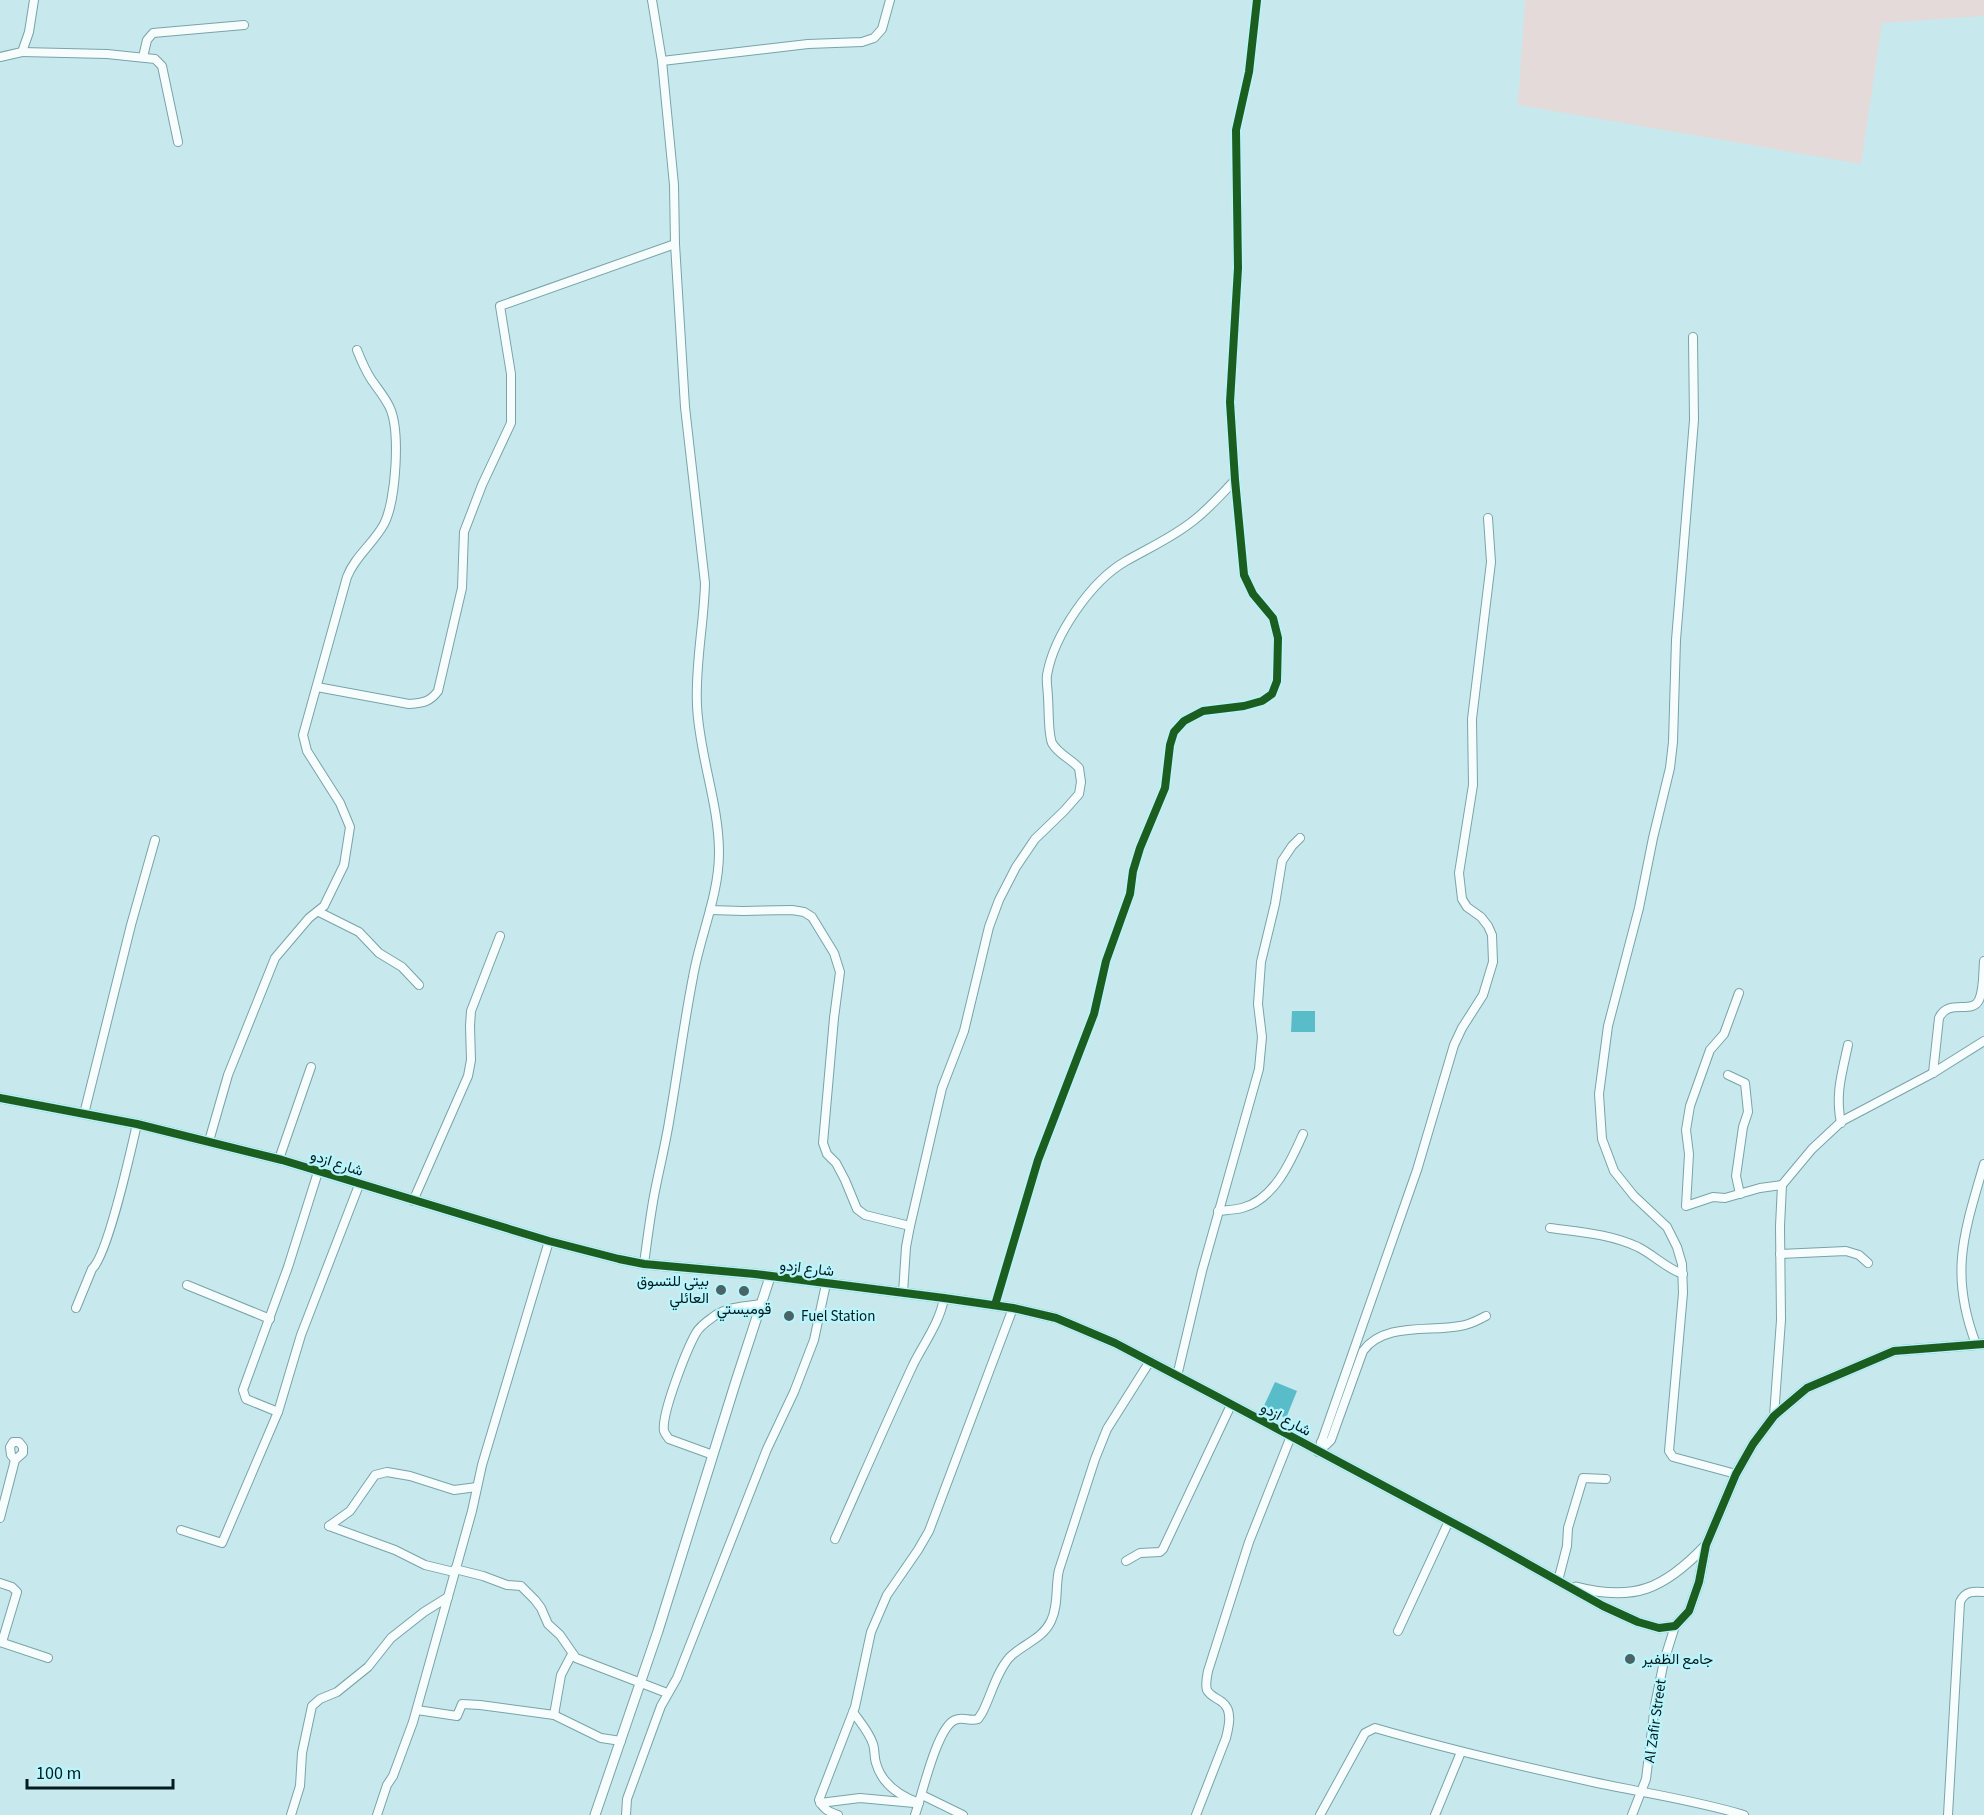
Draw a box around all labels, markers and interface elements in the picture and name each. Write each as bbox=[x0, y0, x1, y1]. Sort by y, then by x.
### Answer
street label: شارع ازدو bbox=[308, 1145, 366, 1182]
street label: شارع ازدو bbox=[779, 1255, 835, 1282]
place label: بيتي للتسوق العائلي bbox=[637, 1271, 709, 1311]
marker: بيتي للتسوق العائلي bbox=[714, 1283, 728, 1297]
marker: قوميستي bbox=[737, 1284, 751, 1298]
place label: قوميستي bbox=[717, 1299, 772, 1322]
place label: Fuel Station bbox=[801, 1306, 875, 1327]
marker: Fuel Station bbox=[782, 1309, 796, 1323]
street label: شارع ازدو bbox=[1257, 1397, 1315, 1442]
place label: جامع الظفير bbox=[1641, 1649, 1713, 1670]
marker: جامع الظفير bbox=[1623, 1652, 1637, 1666]
street label: Al Zafir Street bbox=[1639, 1678, 1672, 1764]
scale bar bbox=[27, 1752, 172, 1790]
text: 100 m bbox=[36, 1761, 81, 1786]

